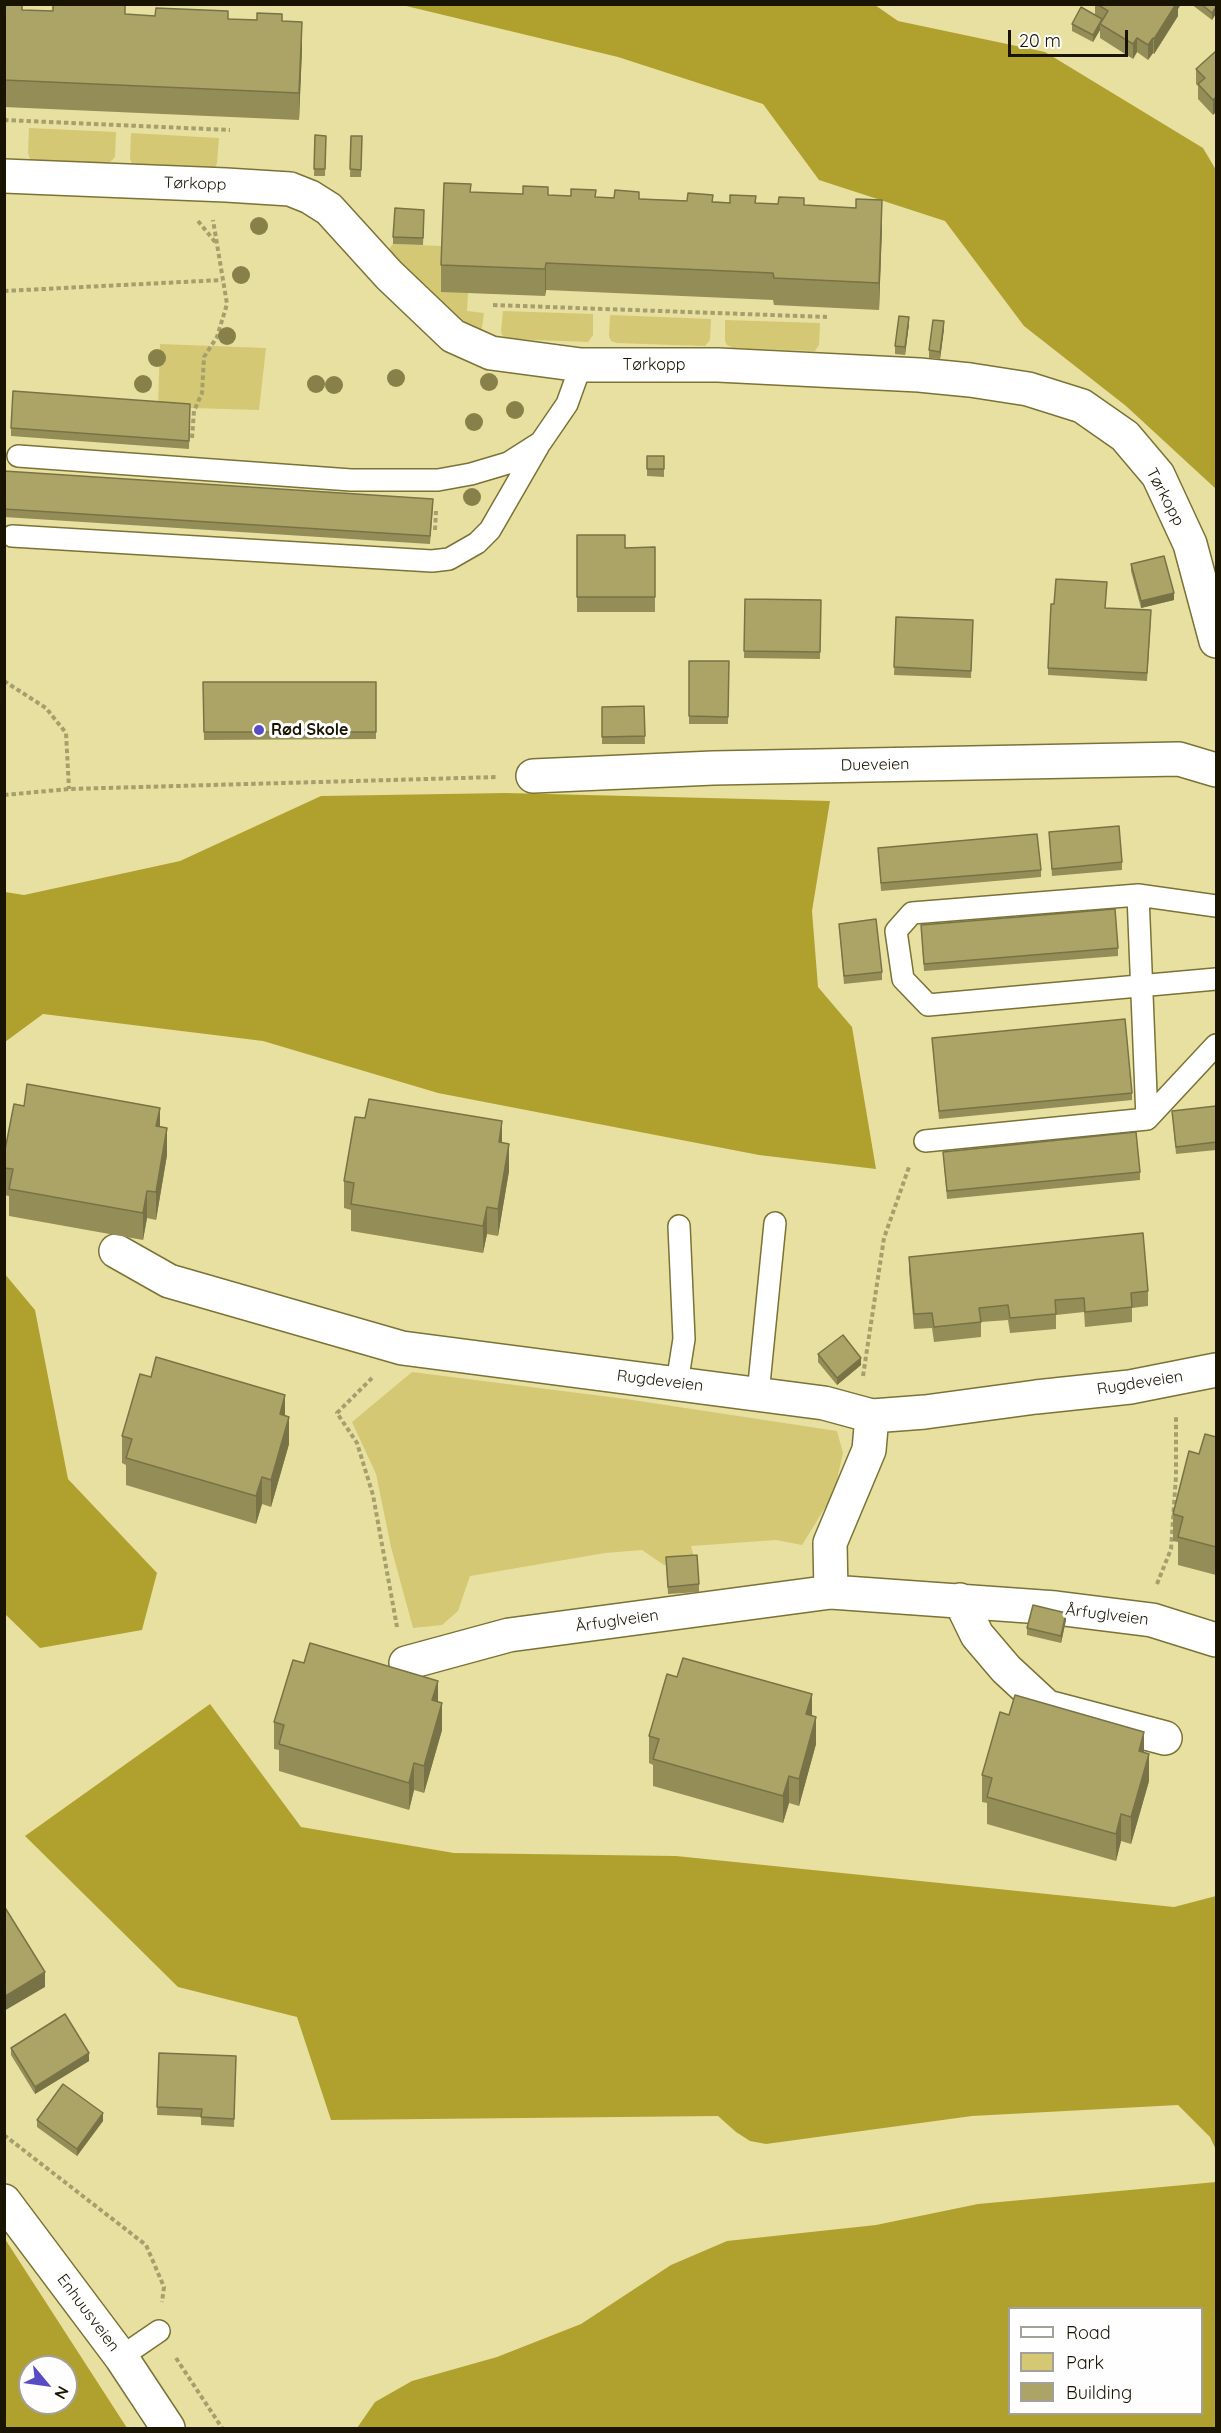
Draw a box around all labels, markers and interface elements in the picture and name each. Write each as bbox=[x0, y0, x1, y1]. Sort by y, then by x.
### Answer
scale bar bbox=[1011, 18, 1131, 56]
text: 20 m bbox=[1019, 29, 1061, 52]
street label: Tørkopp bbox=[163, 173, 227, 195]
street label: Tørkopp bbox=[623, 355, 685, 375]
street label: Tørkopp bbox=[1142, 465, 1188, 529]
place label: Rød Skole bbox=[271, 720, 348, 740]
marker: Rød Skole bbox=[252, 723, 266, 737]
street label: Dueveien bbox=[840, 755, 910, 775]
street label: Rugdeveien bbox=[616, 1366, 704, 1396]
street label: Rugdeveien bbox=[1096, 1367, 1184, 1399]
street label: Årfuglveien bbox=[1064, 1600, 1150, 1630]
street label: Årfuglveien bbox=[574, 1606, 660, 1636]
street label: Enhuusveien bbox=[53, 2270, 123, 2356]
legend bbox=[1008, 2307, 1203, 2415]
text: Road bbox=[1066, 2321, 1111, 2344]
text: Park bbox=[1066, 2351, 1104, 2374]
north arrow bbox=[18, 2355, 78, 2415]
text: Building bbox=[1066, 2381, 1132, 2404]
text: N bbox=[50, 2383, 74, 2403]

